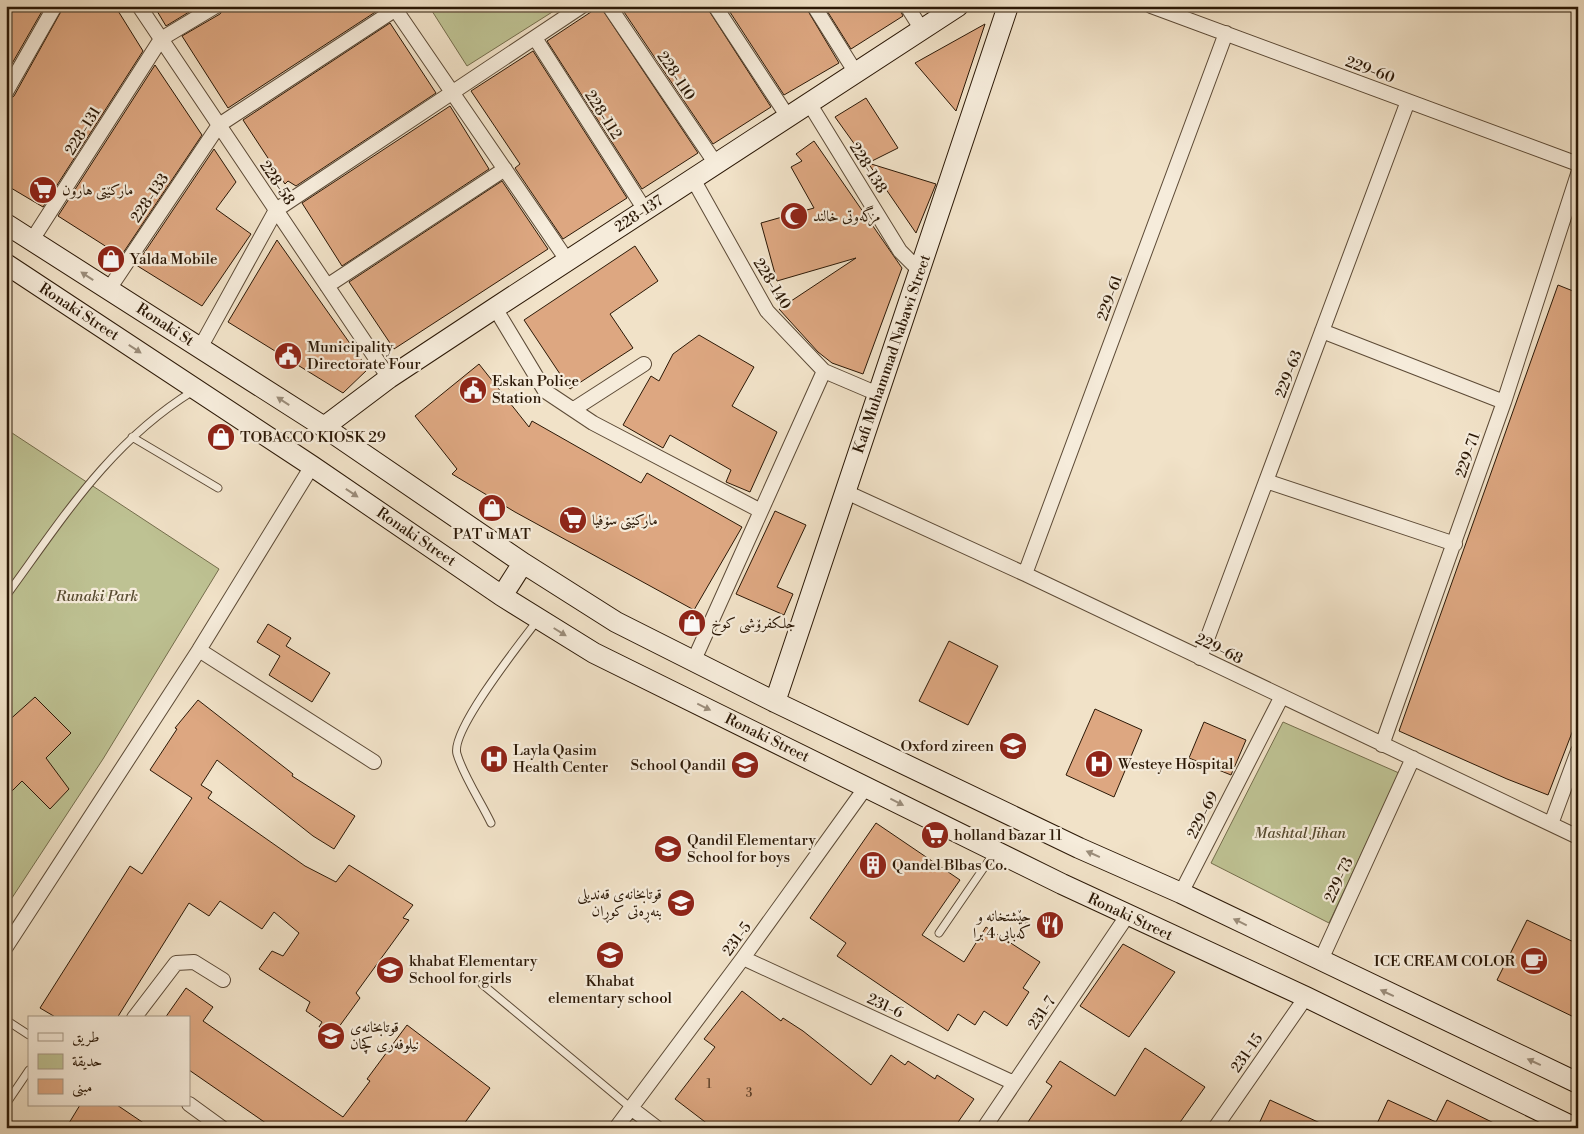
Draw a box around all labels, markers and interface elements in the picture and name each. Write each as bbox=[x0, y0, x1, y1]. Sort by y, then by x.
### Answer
street label: 228-110 bbox=[653, 48, 699, 104]
street label: 229-60 bbox=[1343, 52, 1397, 88]
street label: 228-112 bbox=[580, 87, 626, 143]
street label: 228-131 bbox=[61, 103, 105, 159]
street label: 228-138 bbox=[845, 139, 891, 197]
street label: 228-58 bbox=[255, 157, 299, 209]
street label: 228-133 bbox=[127, 170, 173, 226]
supermarket icon: مارکێتی هارون bbox=[28, 175, 58, 205]
place label: مارکێتی هارون bbox=[62, 181, 133, 201]
street label: 228-137 bbox=[611, 191, 667, 237]
mosque icon: مزگەوتی خالند bbox=[779, 201, 809, 231]
place label: مزگەوتی خالند bbox=[813, 205, 881, 227]
shop icon: Yalda Mobile bbox=[96, 244, 126, 274]
place label: Yalda Mobile bbox=[129, 250, 218, 269]
street label: Kafi Muhammad Nabawi Street bbox=[849, 252, 935, 456]
street label: 228-140 bbox=[749, 255, 795, 313]
one-way arrow bbox=[80, 271, 93, 280]
street label: 229-61 bbox=[1093, 272, 1127, 323]
street label: Ronaki Street bbox=[35, 279, 123, 345]
street label: Ronaki St bbox=[133, 299, 198, 351]
place label: Municipality Directorate Four bbox=[307, 338, 421, 374]
public building icon: Municipality Directorate Four bbox=[273, 341, 303, 371]
one-way arrow bbox=[128, 344, 141, 354]
street label: 229-63 bbox=[1271, 347, 1307, 401]
place label: Eskan Police Station bbox=[492, 372, 579, 408]
public building icon: Eskan Police Station bbox=[458, 375, 488, 405]
one-way arrow bbox=[276, 396, 289, 406]
shop icon: TOBACCO KIOSK 29 bbox=[206, 422, 236, 452]
place label: TOBACCO KIOSK 29 bbox=[240, 428, 386, 447]
street label: 229-71 bbox=[1451, 429, 1485, 480]
one-way arrow bbox=[345, 488, 359, 498]
shop icon: PAT u MAT bbox=[477, 493, 507, 523]
street label: Ronaki Street bbox=[373, 503, 460, 571]
supermarket icon: مارکێتی سۆفیا bbox=[558, 505, 588, 535]
place label: مارکێتی سۆفیا bbox=[592, 511, 658, 531]
place label: PAT u MAT bbox=[453, 525, 531, 544]
park label: Runaki Park bbox=[55, 587, 138, 606]
shop icon: جلکفرۆشی کوخ bbox=[677, 608, 707, 638]
place label: جلکفرۆشی کوخ bbox=[711, 614, 796, 636]
one-way arrow bbox=[554, 627, 567, 636]
street label: 229-68 bbox=[1192, 629, 1246, 669]
one-way arrow bbox=[697, 703, 711, 711]
street label: Ronaki Street bbox=[722, 709, 813, 767]
school or university icon: Oxford zireen bbox=[998, 731, 1028, 761]
place label: Oxford zireen bbox=[901, 737, 994, 756]
place label: Layla Qasim Health Center bbox=[513, 741, 609, 777]
hospital icon: Layla Qasim Health Center bbox=[479, 744, 509, 774]
hospital icon: Westeye Hospital bbox=[1084, 749, 1114, 779]
school or university icon: School Qandil bbox=[730, 750, 760, 780]
place label: Westeye Hospital bbox=[1117, 755, 1234, 774]
place label: School Qandil bbox=[630, 756, 727, 775]
street label: 229-69 bbox=[1183, 788, 1223, 842]
one-way arrow bbox=[890, 798, 904, 806]
supermarket icon: holland bazar 11 bbox=[920, 820, 950, 850]
park label: Mashtal Jihan bbox=[1254, 824, 1346, 843]
place label: holland bazar 11 bbox=[954, 826, 1063, 845]
place label: Qandil Elementary School for boys bbox=[687, 831, 816, 867]
school or university icon: Qandil Elementary School for boys bbox=[653, 834, 683, 864]
one-way arrow bbox=[1086, 849, 1100, 857]
building icon: Qandel Blbas Co. bbox=[858, 850, 888, 880]
street label: 229-73 bbox=[1320, 854, 1358, 906]
place label: Qandel Blbas Co. bbox=[892, 856, 1007, 875]
place label: قوتابخانەی قەندیلی بنەڕەتی کوڕان bbox=[577, 885, 662, 923]
school or university icon: قوتابخانەی قەندیلی بنەڕەتی کوڕان bbox=[666, 888, 696, 918]
street label: Ronaki Street bbox=[1084, 889, 1176, 945]
place label: چێشتخانە و کەبابی 4 برا bbox=[973, 907, 1031, 944]
restaurant icon: چێشتخانە و کەبابی 4 برا bbox=[1035, 910, 1065, 940]
street label: 231-5 bbox=[718, 918, 756, 960]
one-way arrow bbox=[1233, 918, 1247, 926]
school or university icon: Khabat elementary school bbox=[595, 940, 625, 970]
cafe icon: ICE CREAM COLOR bbox=[1519, 946, 1549, 976]
place label: khabat Elementary School for girls bbox=[409, 952, 538, 988]
place label: ICE CREAM COLOR bbox=[1374, 952, 1516, 971]
school or university icon: khabat Elementary School for girls bbox=[375, 955, 405, 985]
place label: Khabat elementary school bbox=[548, 972, 673, 1008]
street label: 231-6 bbox=[864, 989, 906, 1023]
one-way arrow bbox=[1380, 989, 1394, 997]
street label: 231-7 bbox=[1024, 992, 1060, 1033]
legend bbox=[28, 1016, 190, 1106]
place label: قوتابخانەی نیلوفەری کچان bbox=[350, 1018, 419, 1054]
school or university icon: قوتابخانەی نیلوفەری کچان bbox=[316, 1021, 346, 1051]
text: طريق bbox=[72, 1028, 99, 1047]
street label: 231-15 bbox=[1227, 1030, 1267, 1076]
text: حديقة bbox=[72, 1052, 102, 1071]
one-way arrow bbox=[1527, 1058, 1541, 1066]
house number: 1 bbox=[706, 1077, 712, 1092]
text: مبنى bbox=[72, 1078, 92, 1098]
house number: 3 bbox=[746, 1086, 753, 1101]

